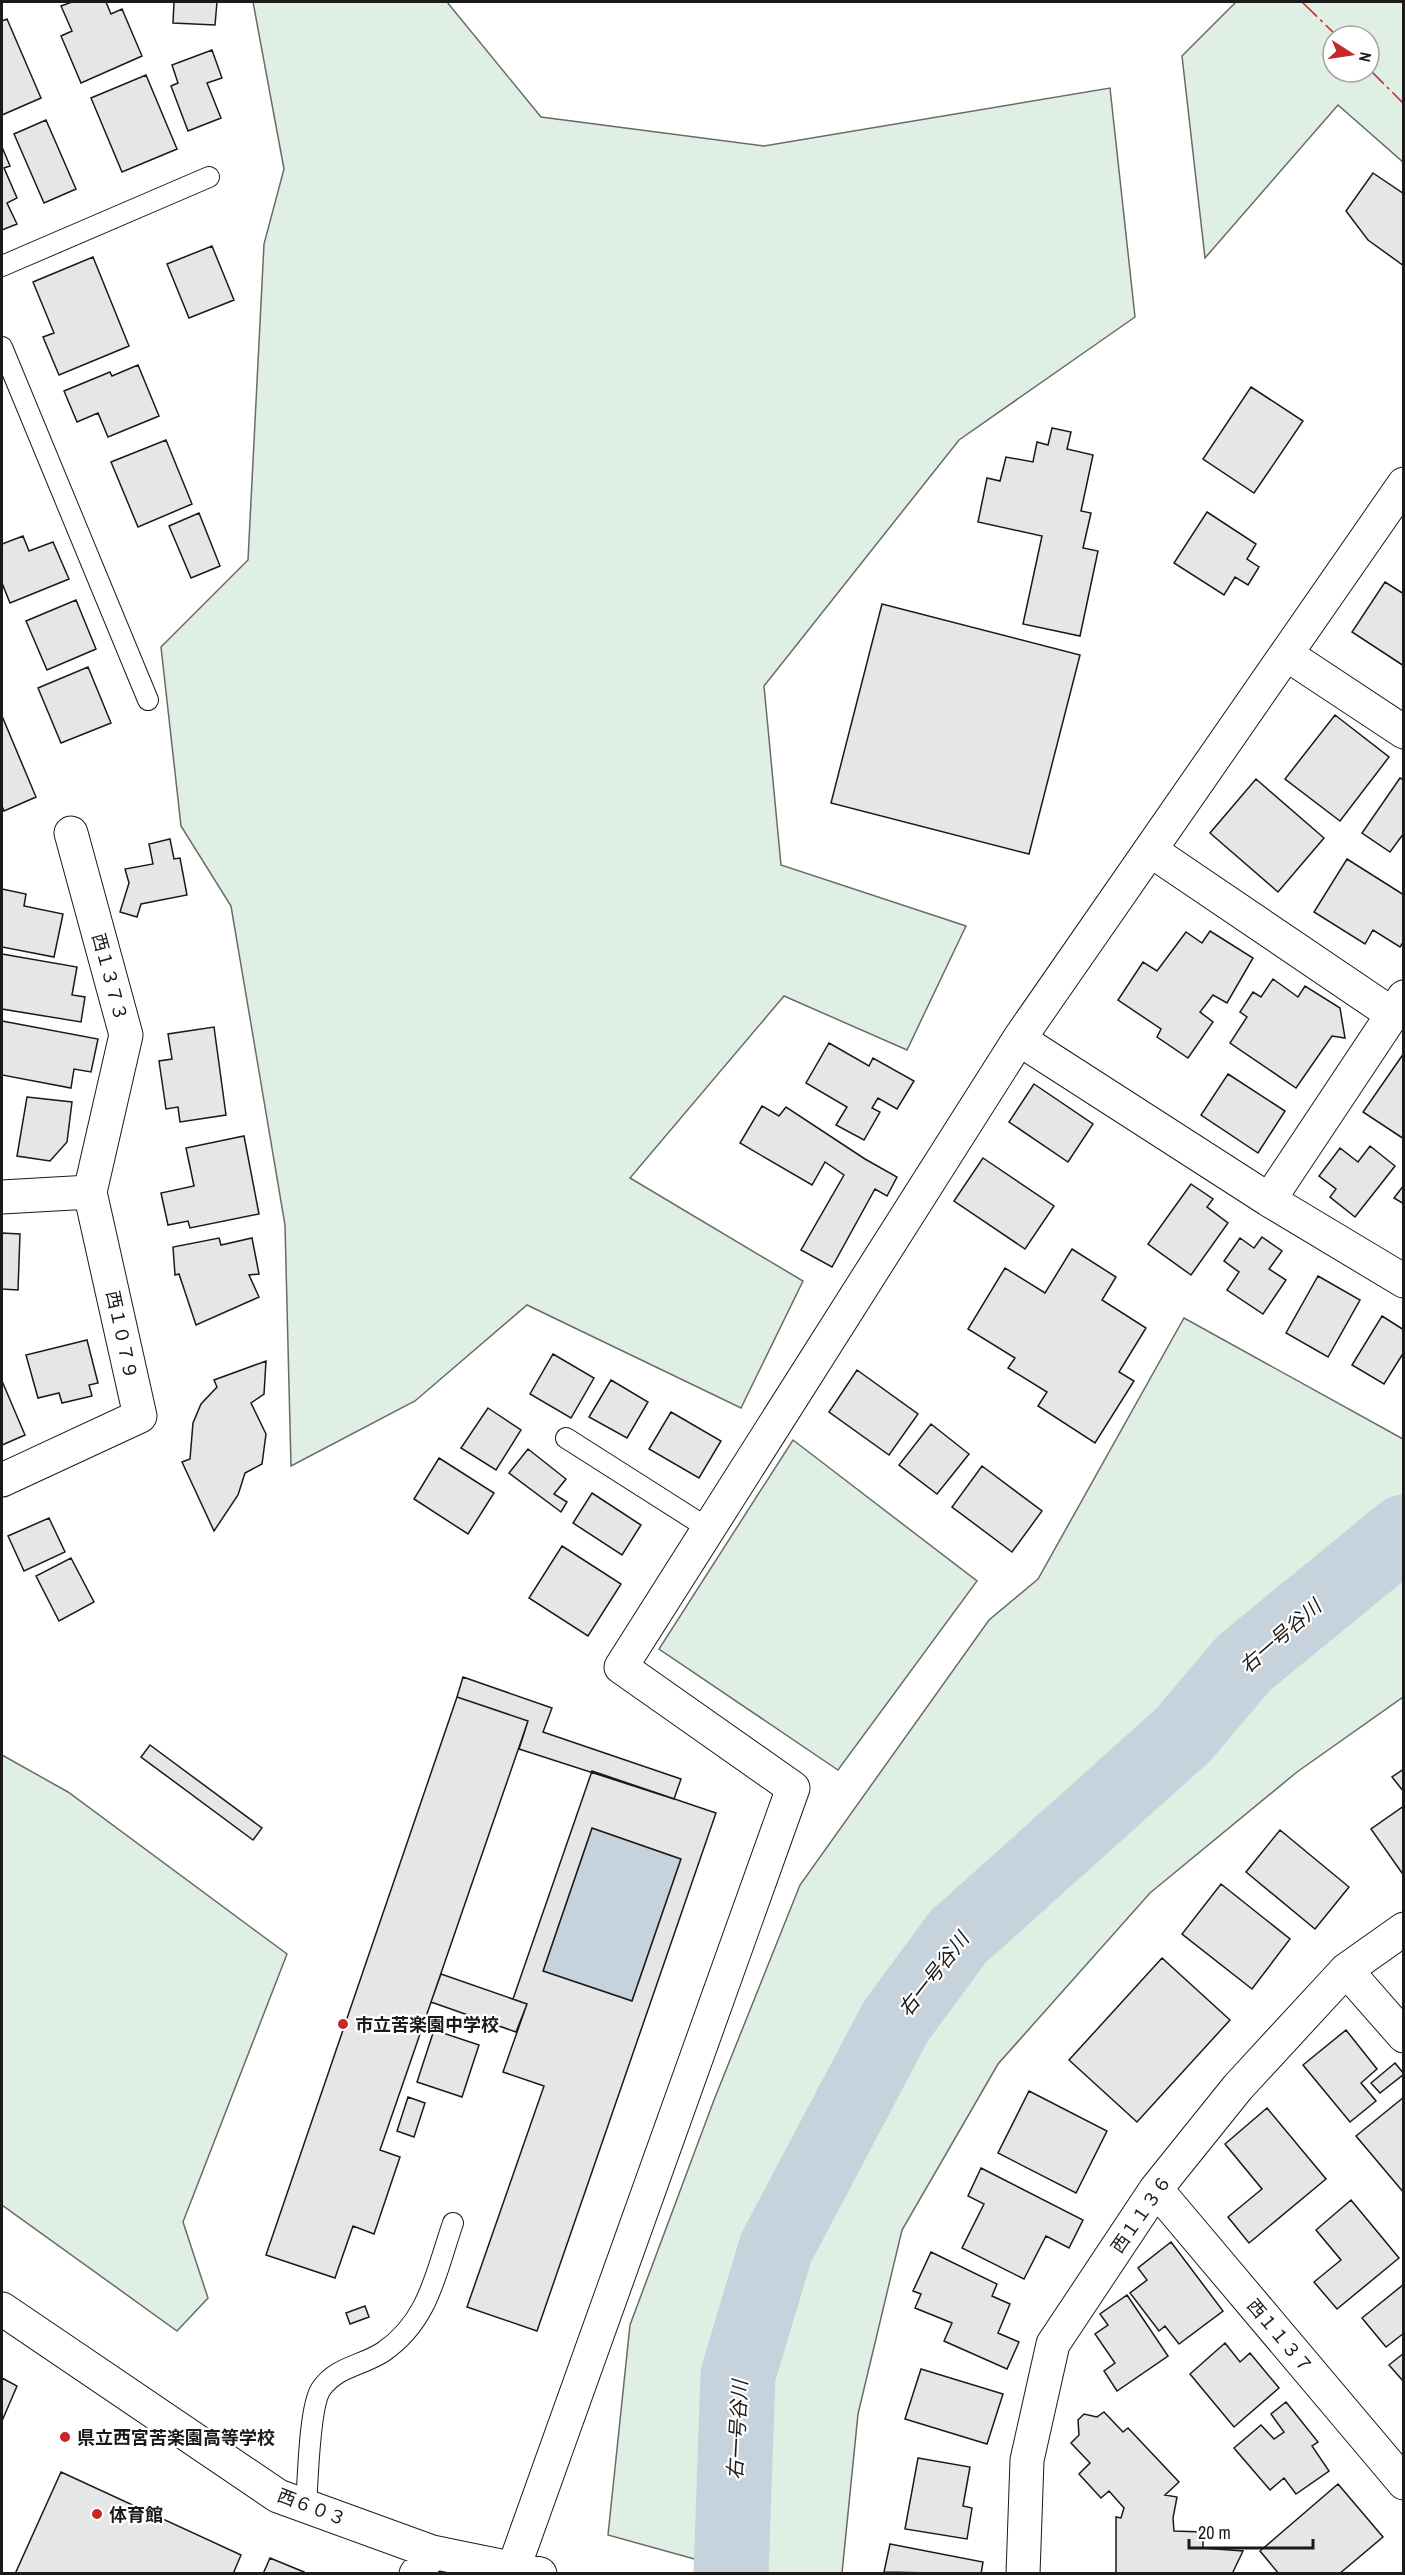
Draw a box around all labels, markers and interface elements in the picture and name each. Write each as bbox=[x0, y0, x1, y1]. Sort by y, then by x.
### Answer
north arrow bbox=[1321, 24, 1381, 84]
text: N bbox=[1354, 50, 1377, 64]
street label: 西１３７３ bbox=[86, 930, 134, 1024]
street label: 西１０７９ bbox=[100, 1288, 144, 1382]
water label: 右一号谷川 bbox=[1233, 1592, 1328, 1679]
water label: 右一号谷川 bbox=[892, 1925, 976, 2022]
place label: 市立苦楽園中学校 bbox=[355, 2012, 499, 2037]
marker: 市立苦楽園中学校 bbox=[336, 2017, 350, 2031]
street label: 西１１３６ bbox=[1105, 2170, 1177, 2258]
street label: 西１１３７ bbox=[1241, 2293, 1319, 2379]
water label: 右一号谷川 bbox=[721, 2377, 753, 2481]
place label: 県立西宮苦楽園高等学校 bbox=[77, 2425, 275, 2450]
marker: 県立西宮苦楽園高等学校 bbox=[58, 2430, 72, 2444]
street label: 西６０３ bbox=[274, 2482, 350, 2532]
place label: 体育館 bbox=[109, 2502, 163, 2527]
marker: 体育館 bbox=[90, 2507, 104, 2521]
scale bar bbox=[1189, 2512, 1314, 2550]
text: 20 m bbox=[1198, 2520, 1231, 2545]

